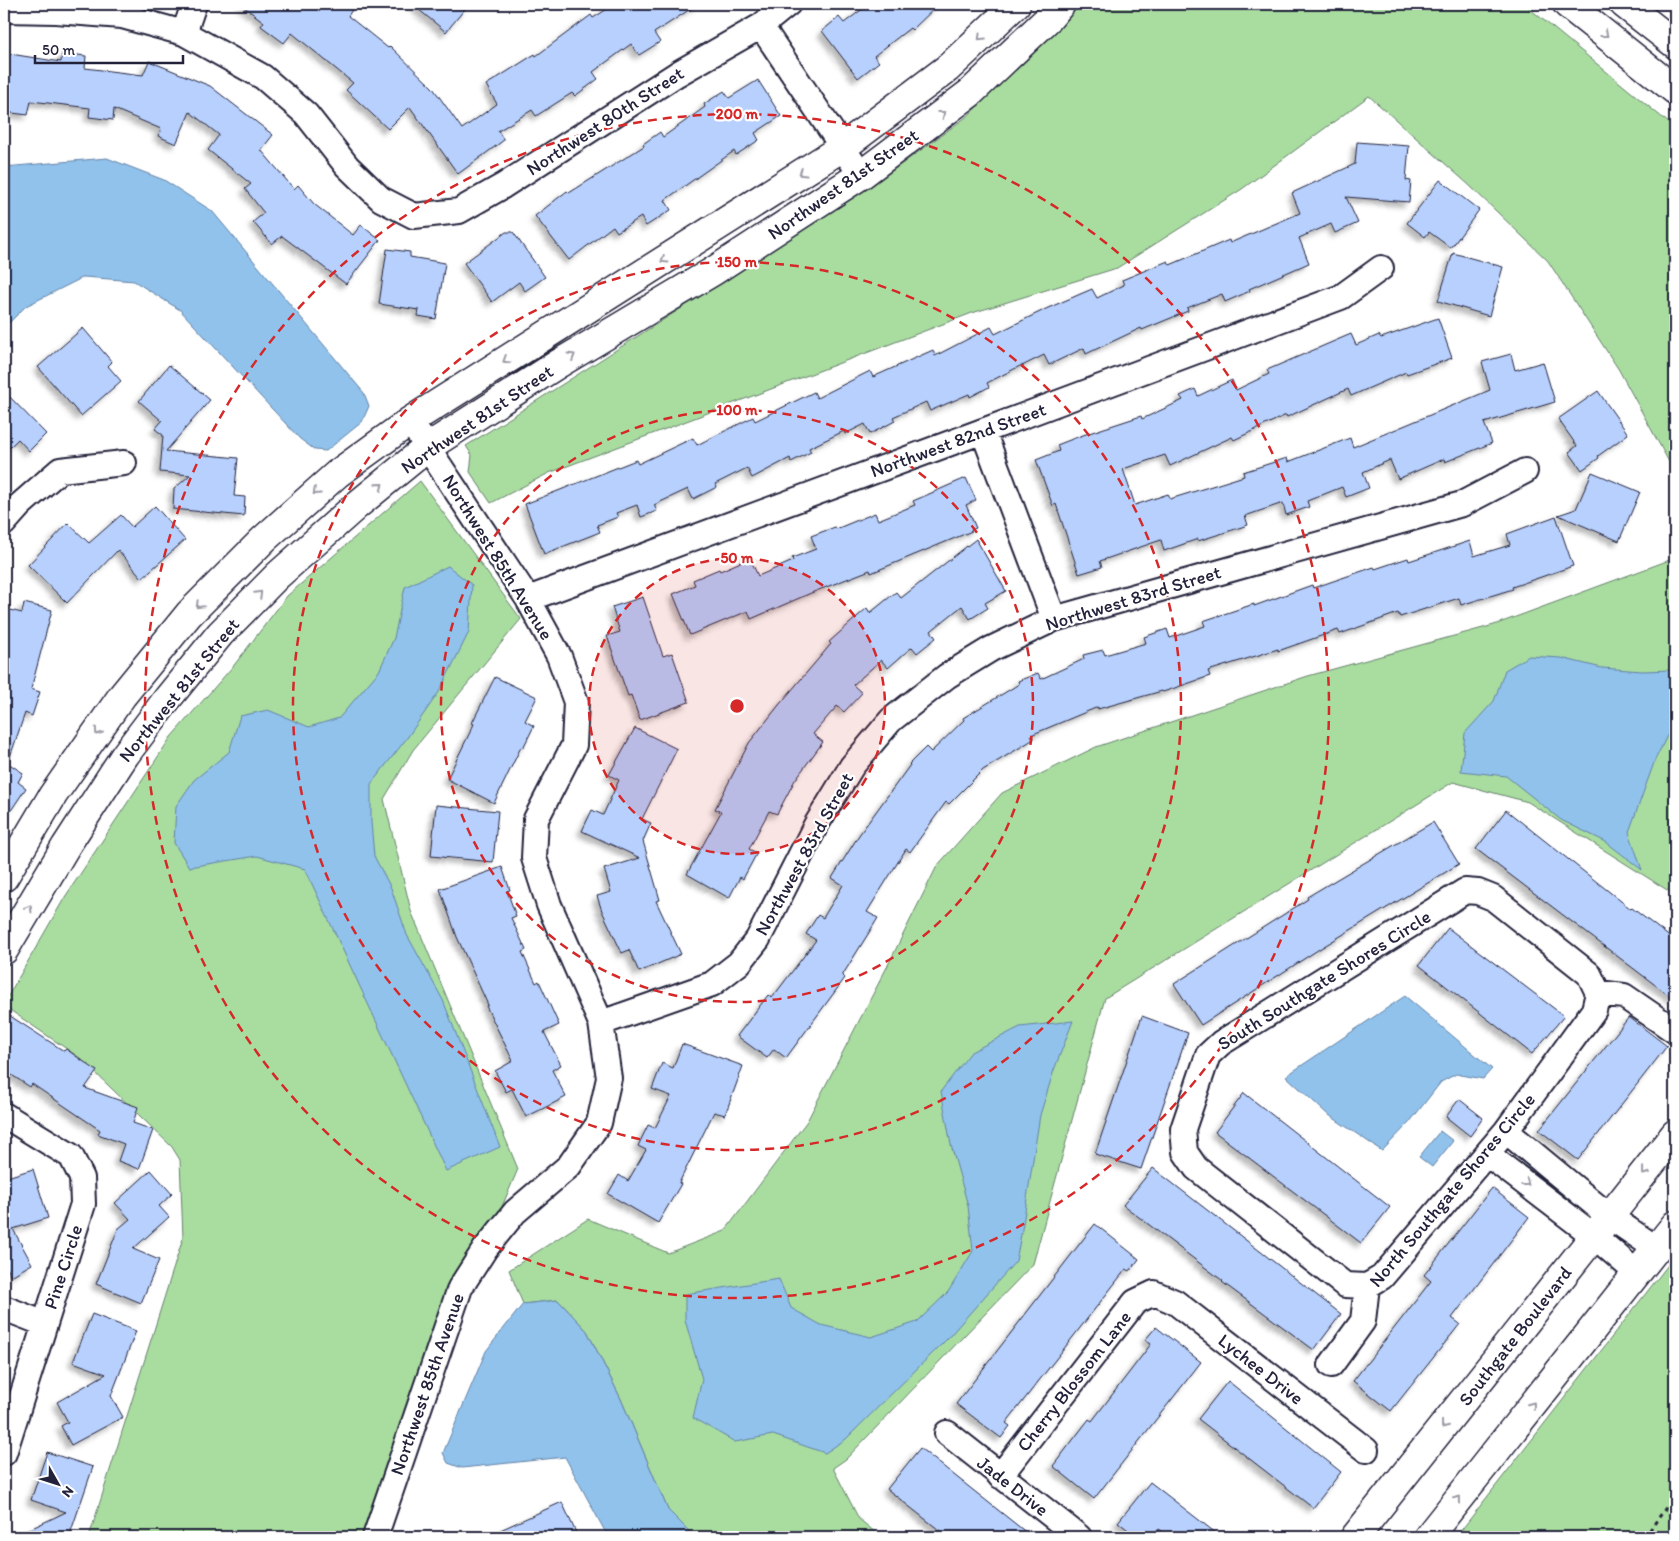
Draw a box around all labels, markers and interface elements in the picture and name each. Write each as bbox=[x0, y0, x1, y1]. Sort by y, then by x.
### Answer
one-way arrow bbox=[1599, 28, 1609, 37]
one-way arrow bbox=[977, 31, 986, 40]
scale bar bbox=[35, 32, 182, 64]
text: 50 m bbox=[42, 41, 75, 59]
street label: Northwest 80th Street bbox=[522, 62, 688, 180]
text: 200 m bbox=[716, 105, 759, 123]
one-way arrow bbox=[936, 111, 946, 120]
street label: Northwest 81st Street bbox=[763, 123, 923, 245]
one-way arrow bbox=[798, 167, 807, 176]
text: 150 m bbox=[717, 253, 757, 271]
one-way arrow bbox=[661, 254, 670, 263]
one-way arrow bbox=[567, 352, 576, 362]
one-way arrow bbox=[502, 354, 511, 364]
street label: Northwest 81st Street bbox=[396, 359, 558, 479]
street label: Northwest 82nd Street bbox=[867, 398, 1049, 482]
text: 100 m bbox=[716, 401, 758, 419]
street label: Northwest 85th Avenue bbox=[438, 470, 558, 644]
one-way arrow bbox=[374, 483, 383, 491]
one-way arrow bbox=[313, 487, 322, 496]
text: 50 m bbox=[720, 549, 754, 567]
street label: Northwest 83rd Street bbox=[1042, 560, 1224, 636]
one-way arrow bbox=[253, 591, 262, 600]
one-way arrow bbox=[195, 599, 204, 608]
street label: Northwest 81st Street bbox=[114, 613, 244, 767]
centre of rings bbox=[728, 697, 746, 715]
one-way arrow bbox=[95, 726, 104, 736]
street label: Northwest 83rd Street bbox=[750, 769, 858, 939]
one-way arrow bbox=[22, 904, 32, 913]
street label: South Southgate Shores Circle bbox=[1213, 905, 1435, 1055]
street label: North Southgate Shores Circle bbox=[1364, 1088, 1540, 1292]
one-way arrow bbox=[1642, 1167, 1651, 1176]
one-way arrow bbox=[1520, 1178, 1529, 1186]
street label: Pine Circle bbox=[39, 1222, 87, 1312]
street label: Southgate Boulevard bbox=[1453, 1262, 1577, 1410]
street label: Northwest 85th Avenue bbox=[385, 1290, 469, 1478]
street label: Cherry Blossom Lane bbox=[1012, 1306, 1136, 1456]
street label: Lychee Drive bbox=[1214, 1329, 1308, 1409]
one-way arrow bbox=[1527, 1402, 1535, 1411]
one-way arrow bbox=[1441, 1420, 1450, 1429]
street label: Jade Drive bbox=[973, 1451, 1053, 1521]
north arrow bbox=[32, 1458, 82, 1508]
text: N bbox=[58, 1483, 77, 1501]
one-way arrow bbox=[1453, 1496, 1461, 1505]

